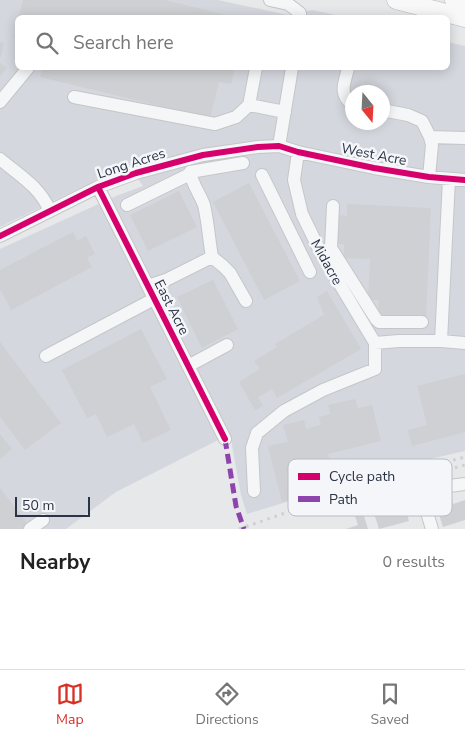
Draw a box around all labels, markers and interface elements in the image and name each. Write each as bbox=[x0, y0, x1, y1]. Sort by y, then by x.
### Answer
search box bbox=[15, 15, 450, 70]
icon: search bbox=[33, 29, 61, 57]
text: Search here bbox=[73, 30, 174, 56]
north arrow bbox=[345, 85, 390, 130]
street label: West Acre bbox=[340, 139, 408, 170]
street label: Long Acres bbox=[95, 143, 168, 183]
street label: Midacre bbox=[306, 236, 347, 289]
street label: East Acre bbox=[150, 276, 194, 338]
legend bbox=[288, 459, 452, 516]
text: Cycle path bbox=[329, 467, 395, 486]
text: Path bbox=[329, 490, 358, 509]
scale bar bbox=[15, 494, 90, 517]
text: 50 m bbox=[22, 496, 54, 515]
text: Nearby bbox=[20, 548, 90, 576]
text: 0 results bbox=[383, 551, 445, 573]
tab: Map bbox=[56, 680, 84, 729]
tab: Directions bbox=[196, 680, 259, 729]
tab: Saved bbox=[370, 680, 409, 729]

